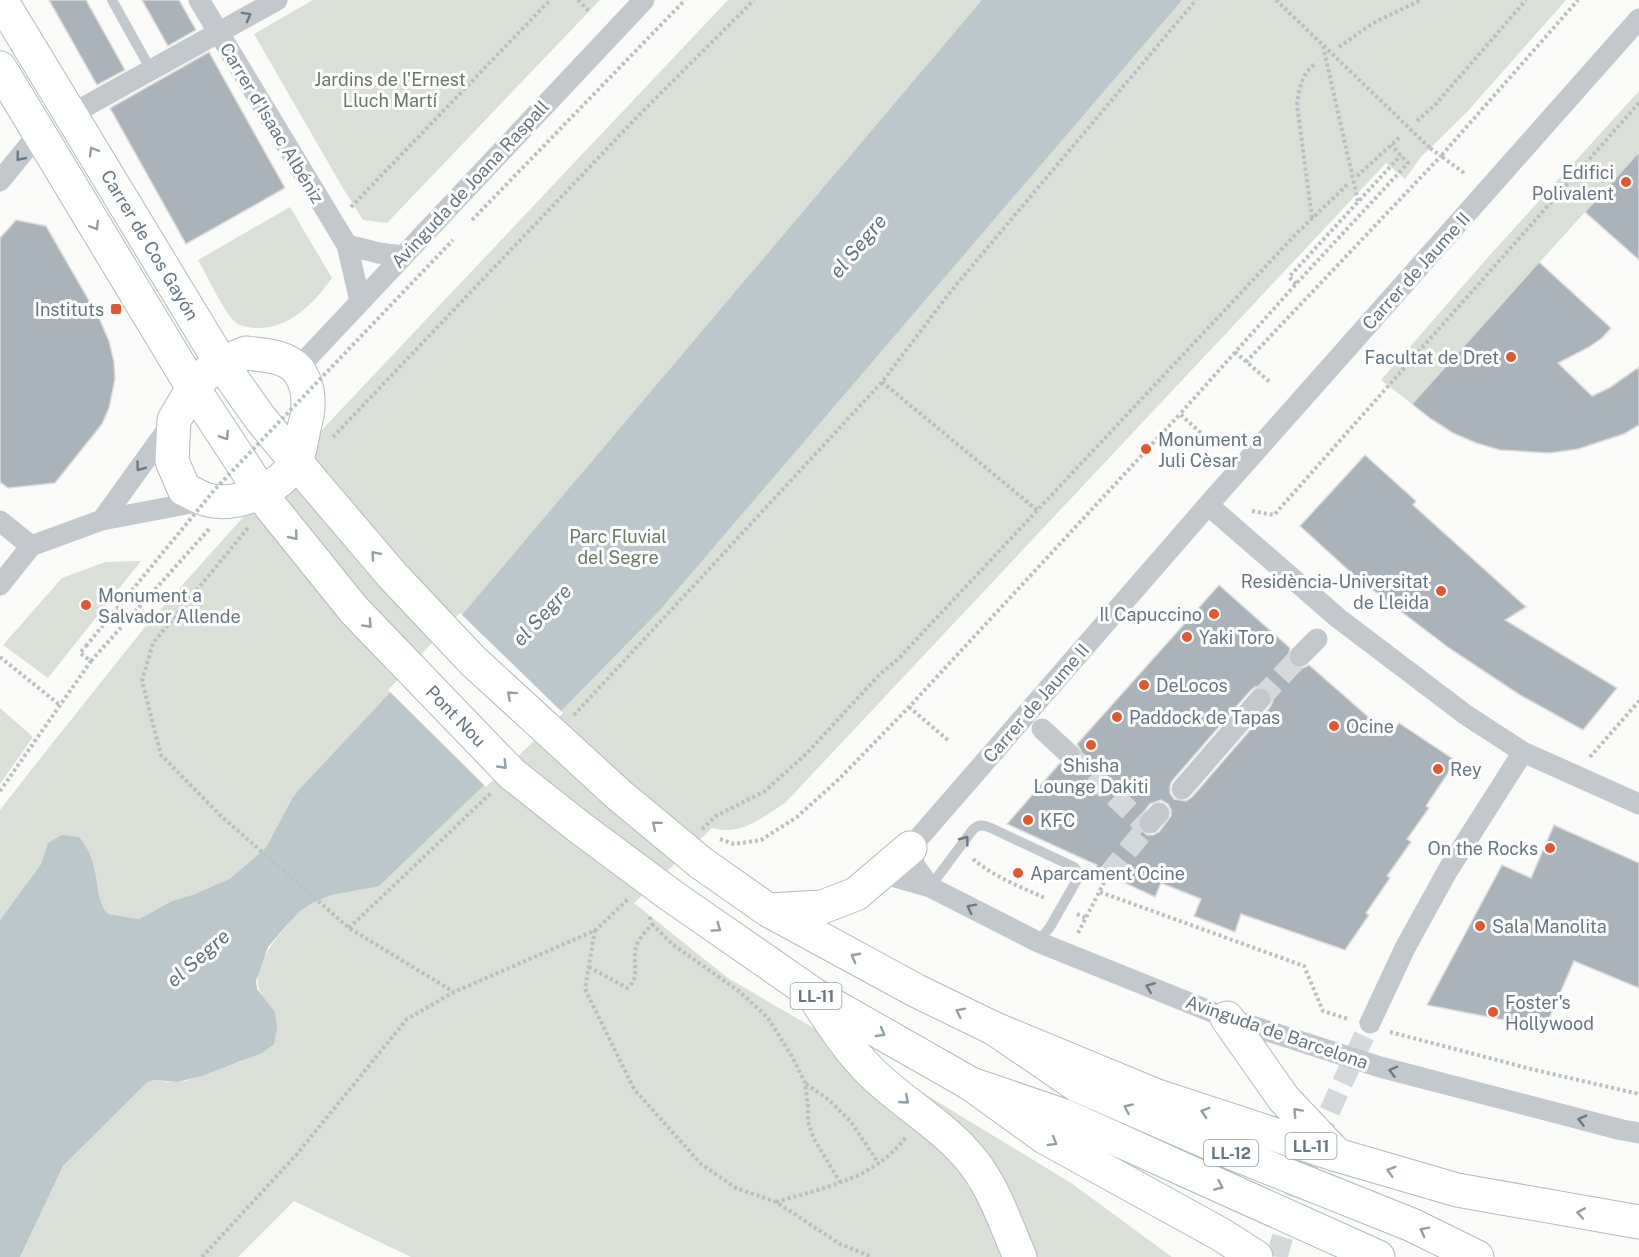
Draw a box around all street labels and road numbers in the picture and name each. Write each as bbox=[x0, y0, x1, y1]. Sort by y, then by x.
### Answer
street label: Carrer d'Isaac Albéniz bbox=[216, 39, 328, 207]
street label: Avinguda de Joana Raspall bbox=[387, 96, 553, 272]
street label: Carrer de Cos Gayón bbox=[97, 166, 203, 324]
street label: Carrer de Jaume II bbox=[1358, 208, 1474, 334]
street label: Carrer de Jaume II bbox=[979, 639, 1093, 767]
street label: Pont Nou bbox=[422, 681, 490, 751]
road number: LL-11 bbox=[790, 983, 842, 1009]
street label: Avinguda de Barcelona bbox=[1183, 991, 1371, 1073]
road number: LL-11 bbox=[1286, 1133, 1336, 1159]
road number: LL-12 bbox=[1204, 1140, 1258, 1166]

